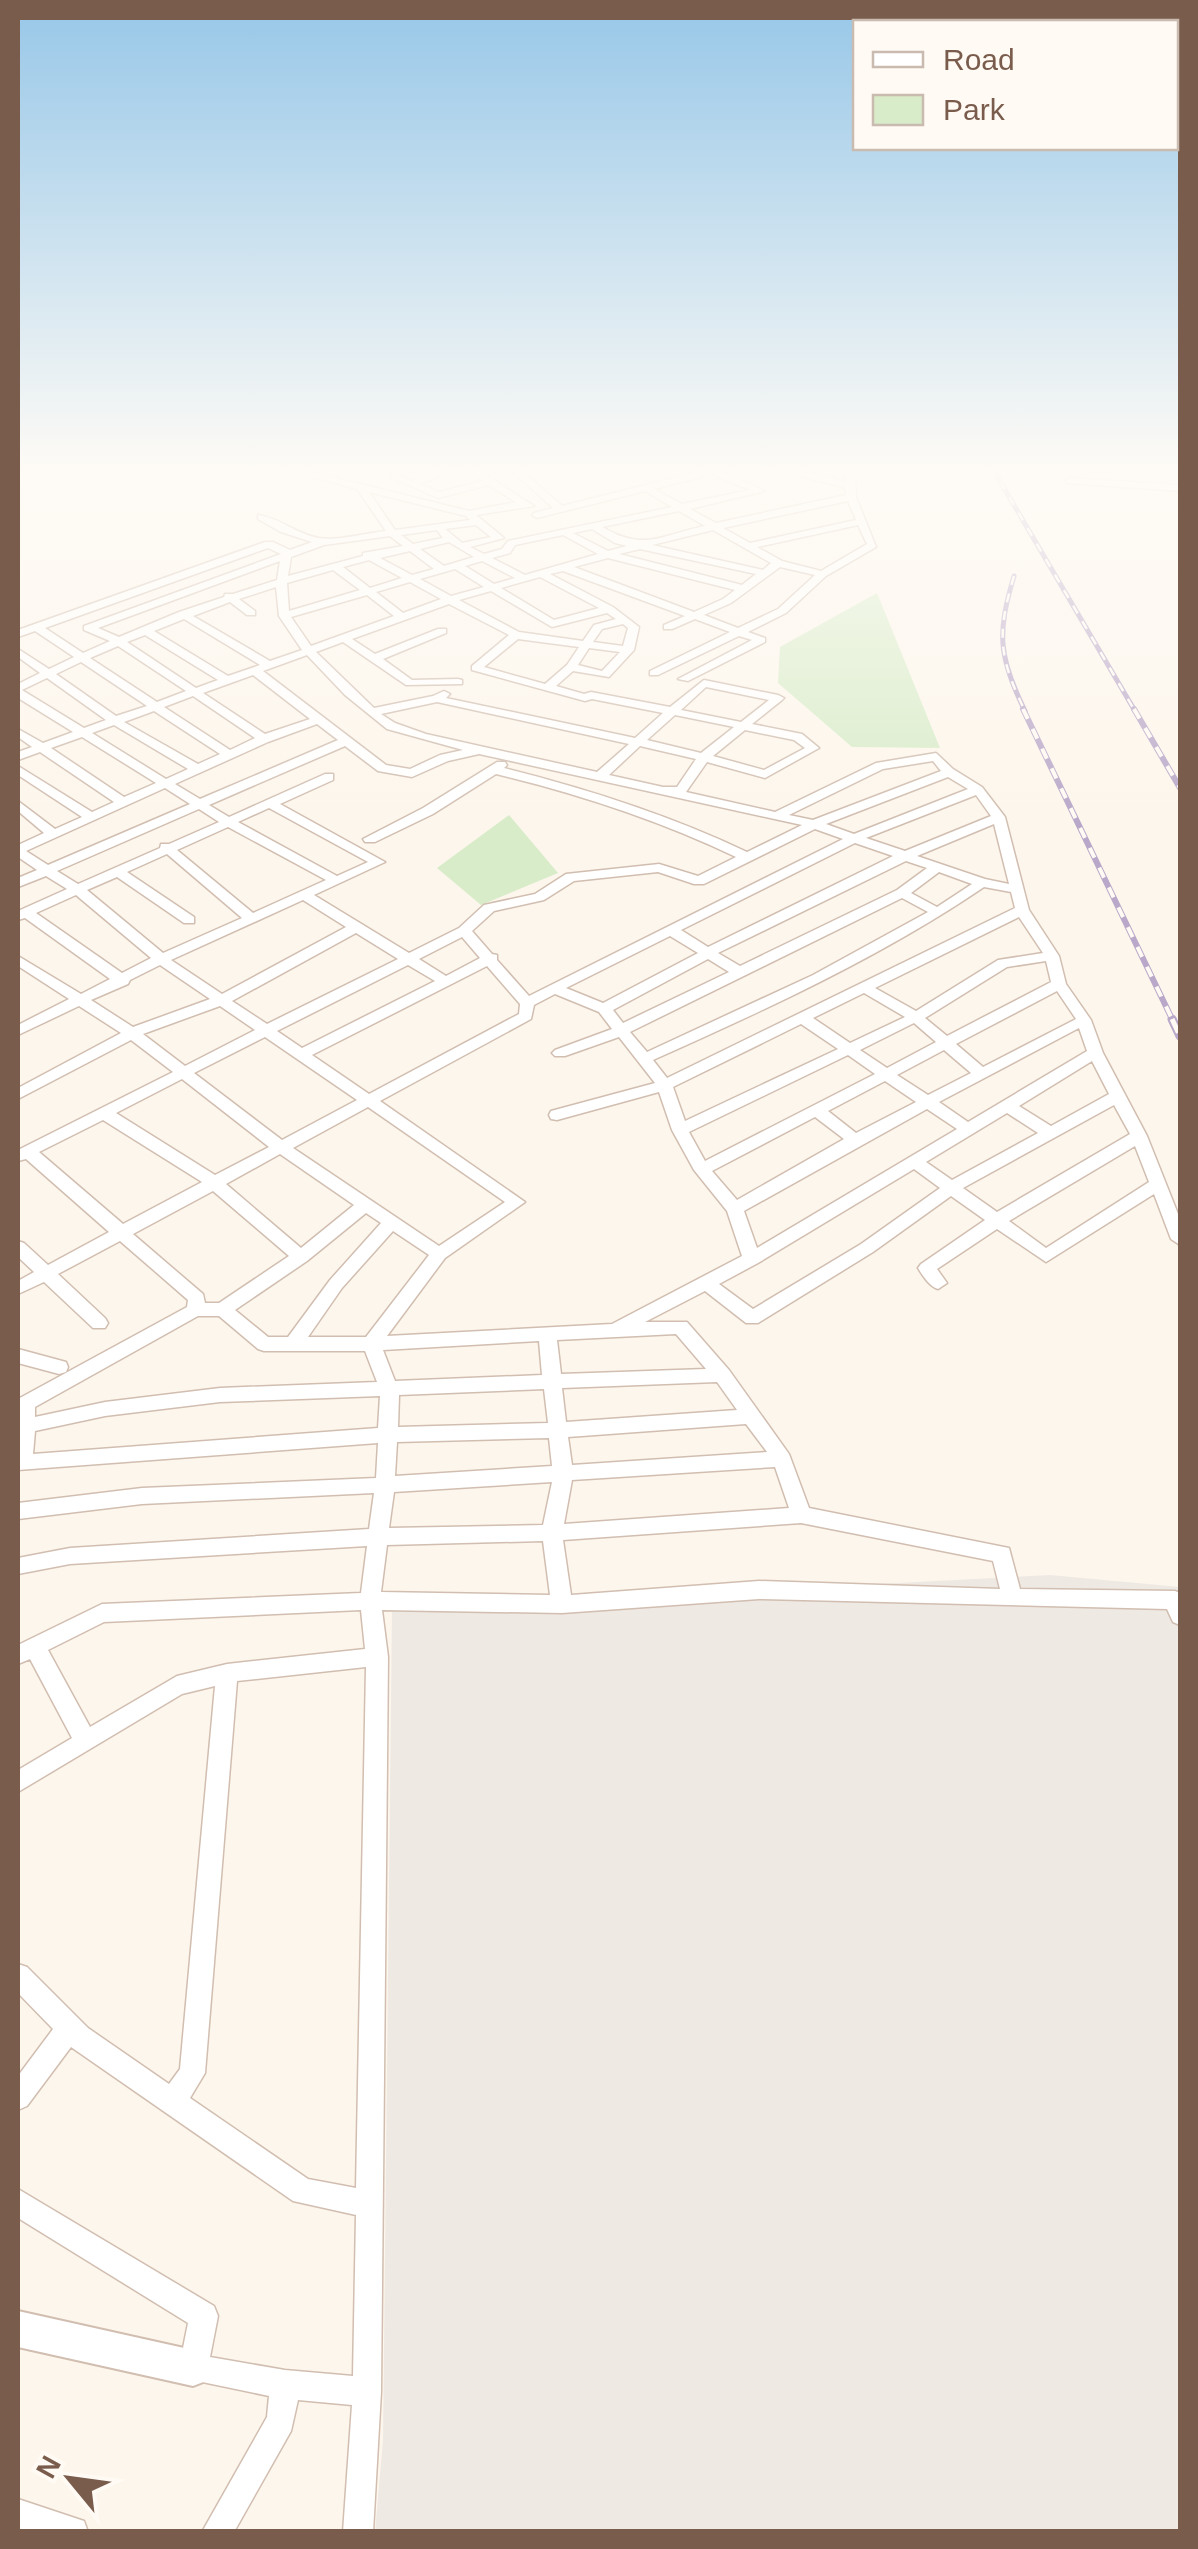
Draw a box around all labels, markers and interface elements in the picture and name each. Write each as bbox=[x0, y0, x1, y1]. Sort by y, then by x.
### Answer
legend bbox=[853, 20, 1178, 150]
text: Road bbox=[943, 43, 1015, 76]
text: Park bbox=[943, 93, 1006, 126]
north arrow bbox=[20, 2429, 120, 2529]
text: N bbox=[30, 2451, 67, 2483]

